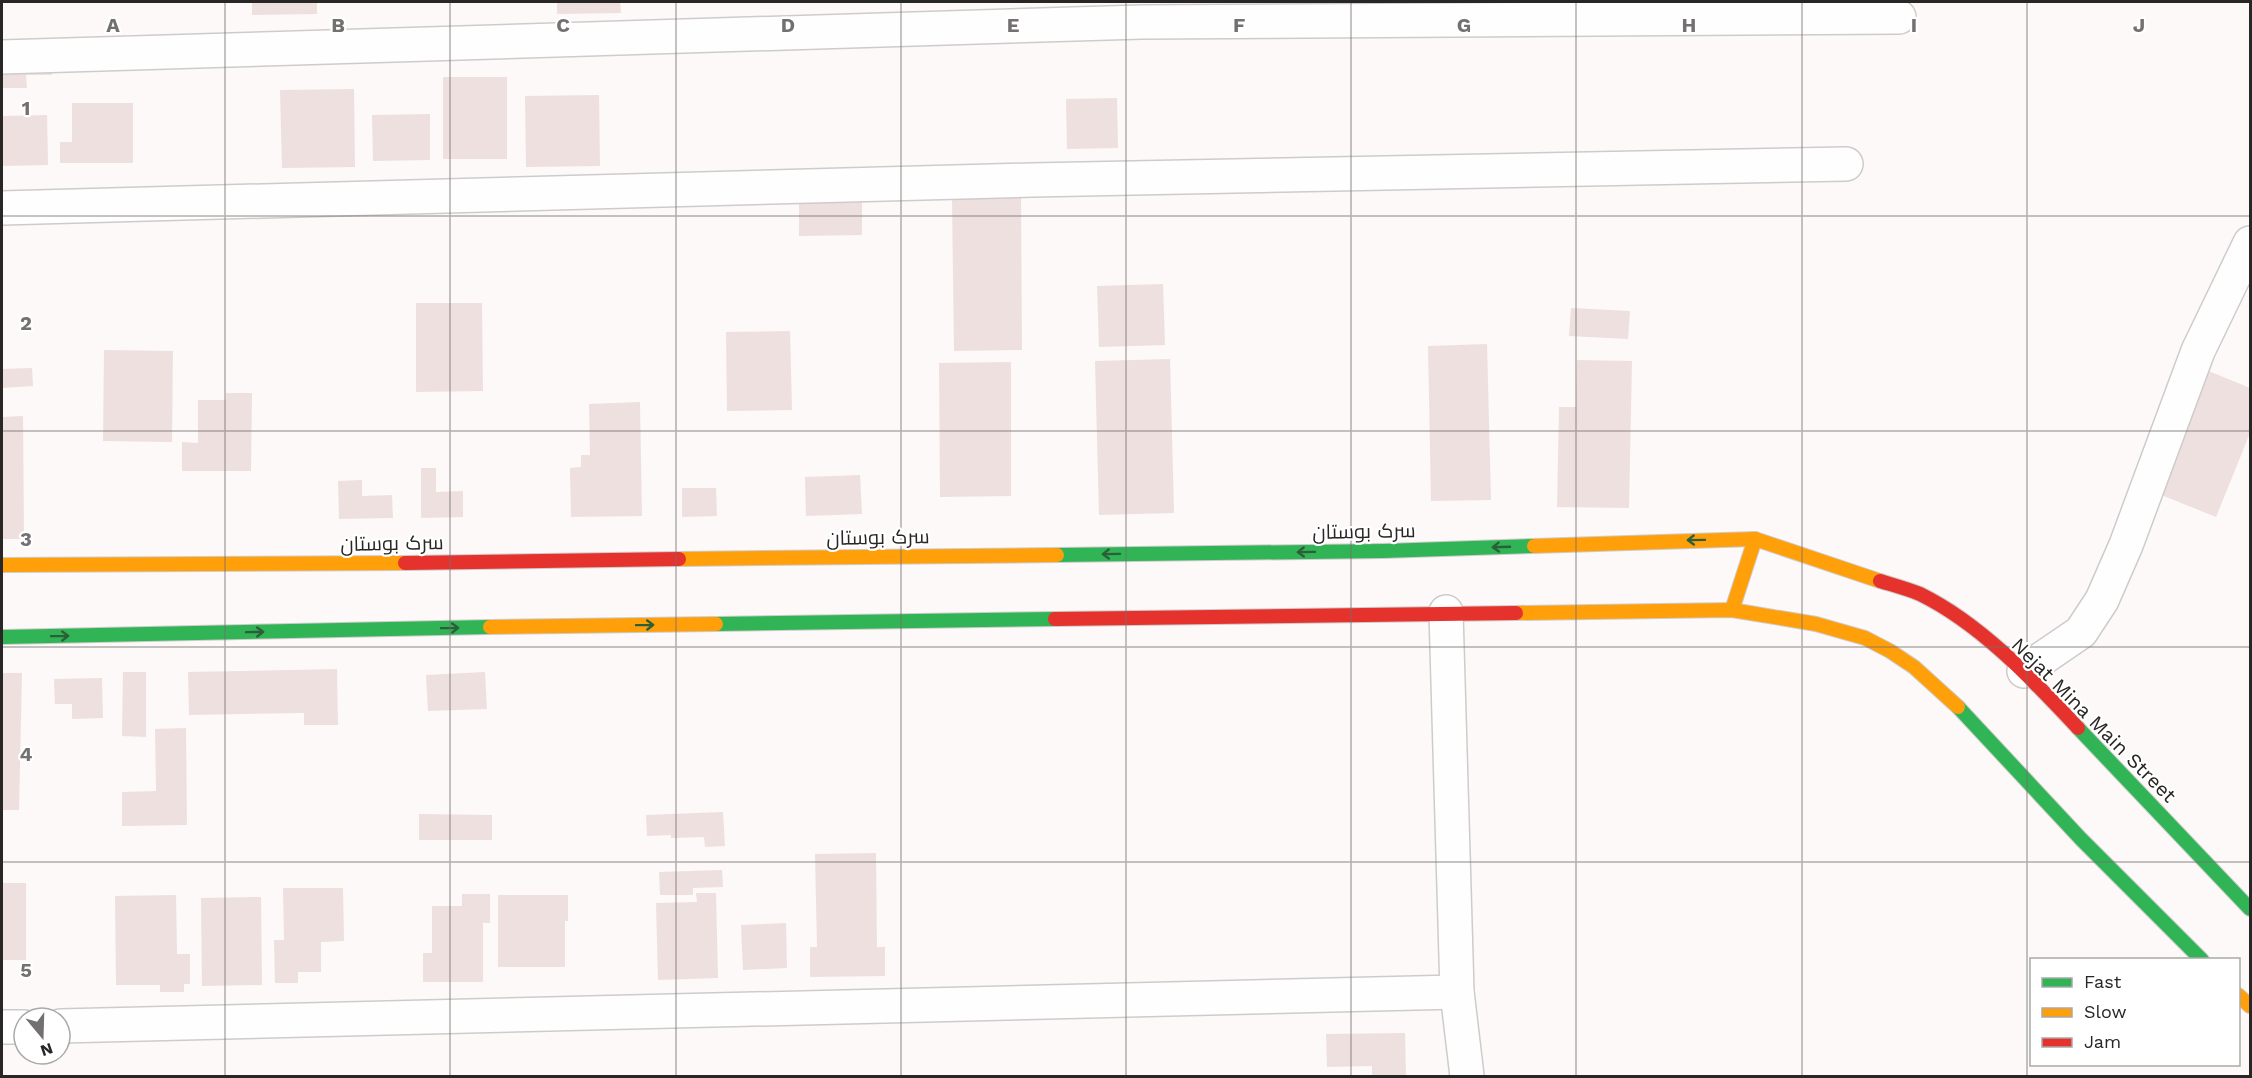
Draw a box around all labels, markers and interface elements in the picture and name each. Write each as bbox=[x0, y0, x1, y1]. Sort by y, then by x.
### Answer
text: A bbox=[106, 13, 120, 37]
text: B bbox=[331, 13, 345, 37]
text: C bbox=[556, 13, 570, 37]
text: D bbox=[781, 13, 795, 37]
text: E bbox=[1007, 13, 1019, 37]
text: F bbox=[1233, 13, 1245, 37]
text: G bbox=[1457, 13, 1471, 37]
text: H bbox=[1682, 13, 1696, 37]
text: I bbox=[1911, 13, 1917, 37]
text: J bbox=[2133, 13, 2145, 37]
text: 1 bbox=[22, 96, 30, 120]
text: 2 bbox=[20, 311, 32, 335]
street label: سرک بوستان bbox=[1312, 518, 1416, 545]
street label: سرک بوستان bbox=[826, 524, 930, 551]
text: 3 bbox=[20, 527, 32, 551]
street label: سرک بوستان bbox=[340, 530, 444, 557]
one-way arrow bbox=[1687, 535, 1707, 546]
one-way arrow bbox=[1492, 541, 1512, 552]
one-way arrow bbox=[1297, 546, 1317, 558]
one-way arrow bbox=[1102, 548, 1122, 560]
one-way arrow bbox=[634, 619, 654, 631]
one-way arrow bbox=[439, 622, 459, 634]
one-way arrow bbox=[244, 626, 264, 638]
one-way arrow bbox=[49, 630, 69, 642]
street label: Nejat Mina Main Street bbox=[2007, 633, 2182, 808]
text: 4 bbox=[20, 742, 33, 766]
text: 5 bbox=[20, 958, 32, 982]
legend bbox=[2030, 958, 2240, 1066]
text: Fast bbox=[2084, 971, 2122, 992]
text: Slow bbox=[2084, 1001, 2127, 1022]
north arrow bbox=[12, 1006, 72, 1066]
text: Jam bbox=[2084, 1031, 2121, 1052]
text: N bbox=[38, 1039, 55, 1061]

